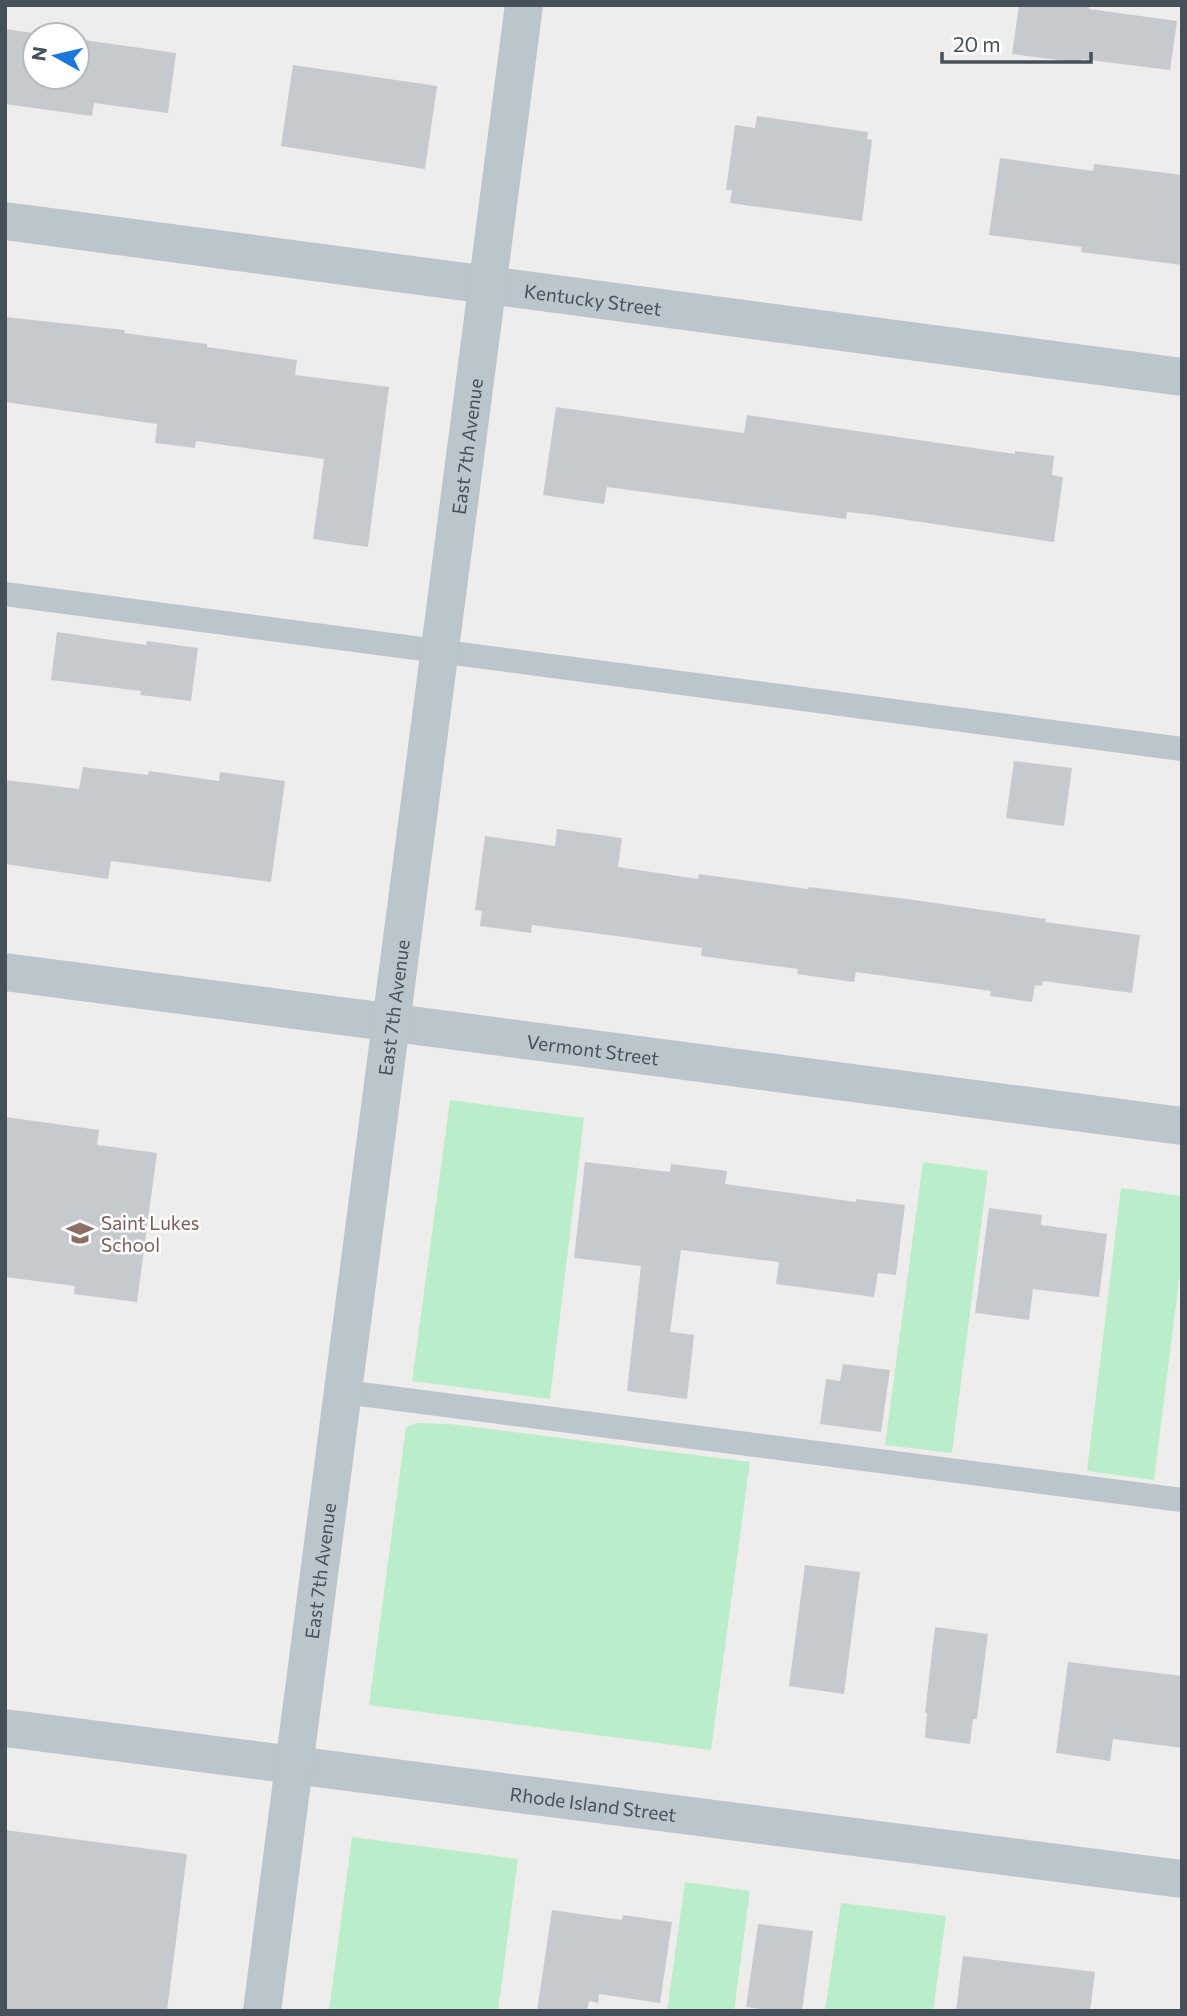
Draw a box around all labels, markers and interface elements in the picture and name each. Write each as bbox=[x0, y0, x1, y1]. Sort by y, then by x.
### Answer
north arrow bbox=[21, 21, 91, 91]
scale bar bbox=[942, 21, 1091, 65]
text: 20 m bbox=[953, 31, 1001, 56]
text: N bbox=[26, 45, 51, 62]
street label: Kentucky Street bbox=[523, 278, 663, 319]
street label: East 7th Avenue bbox=[446, 377, 487, 516]
street label: East 7th Avenue bbox=[373, 938, 413, 1077]
street label: Vermont Street bbox=[525, 1029, 661, 1069]
place label: Saint Lukes School bbox=[101, 1211, 199, 1256]
school or university icon: Saint Lukes School bbox=[65, 1218, 95, 1248]
street label: East 7th Avenue bbox=[299, 1501, 340, 1640]
street label: Rhode Island Street bbox=[509, 1781, 678, 1826]

